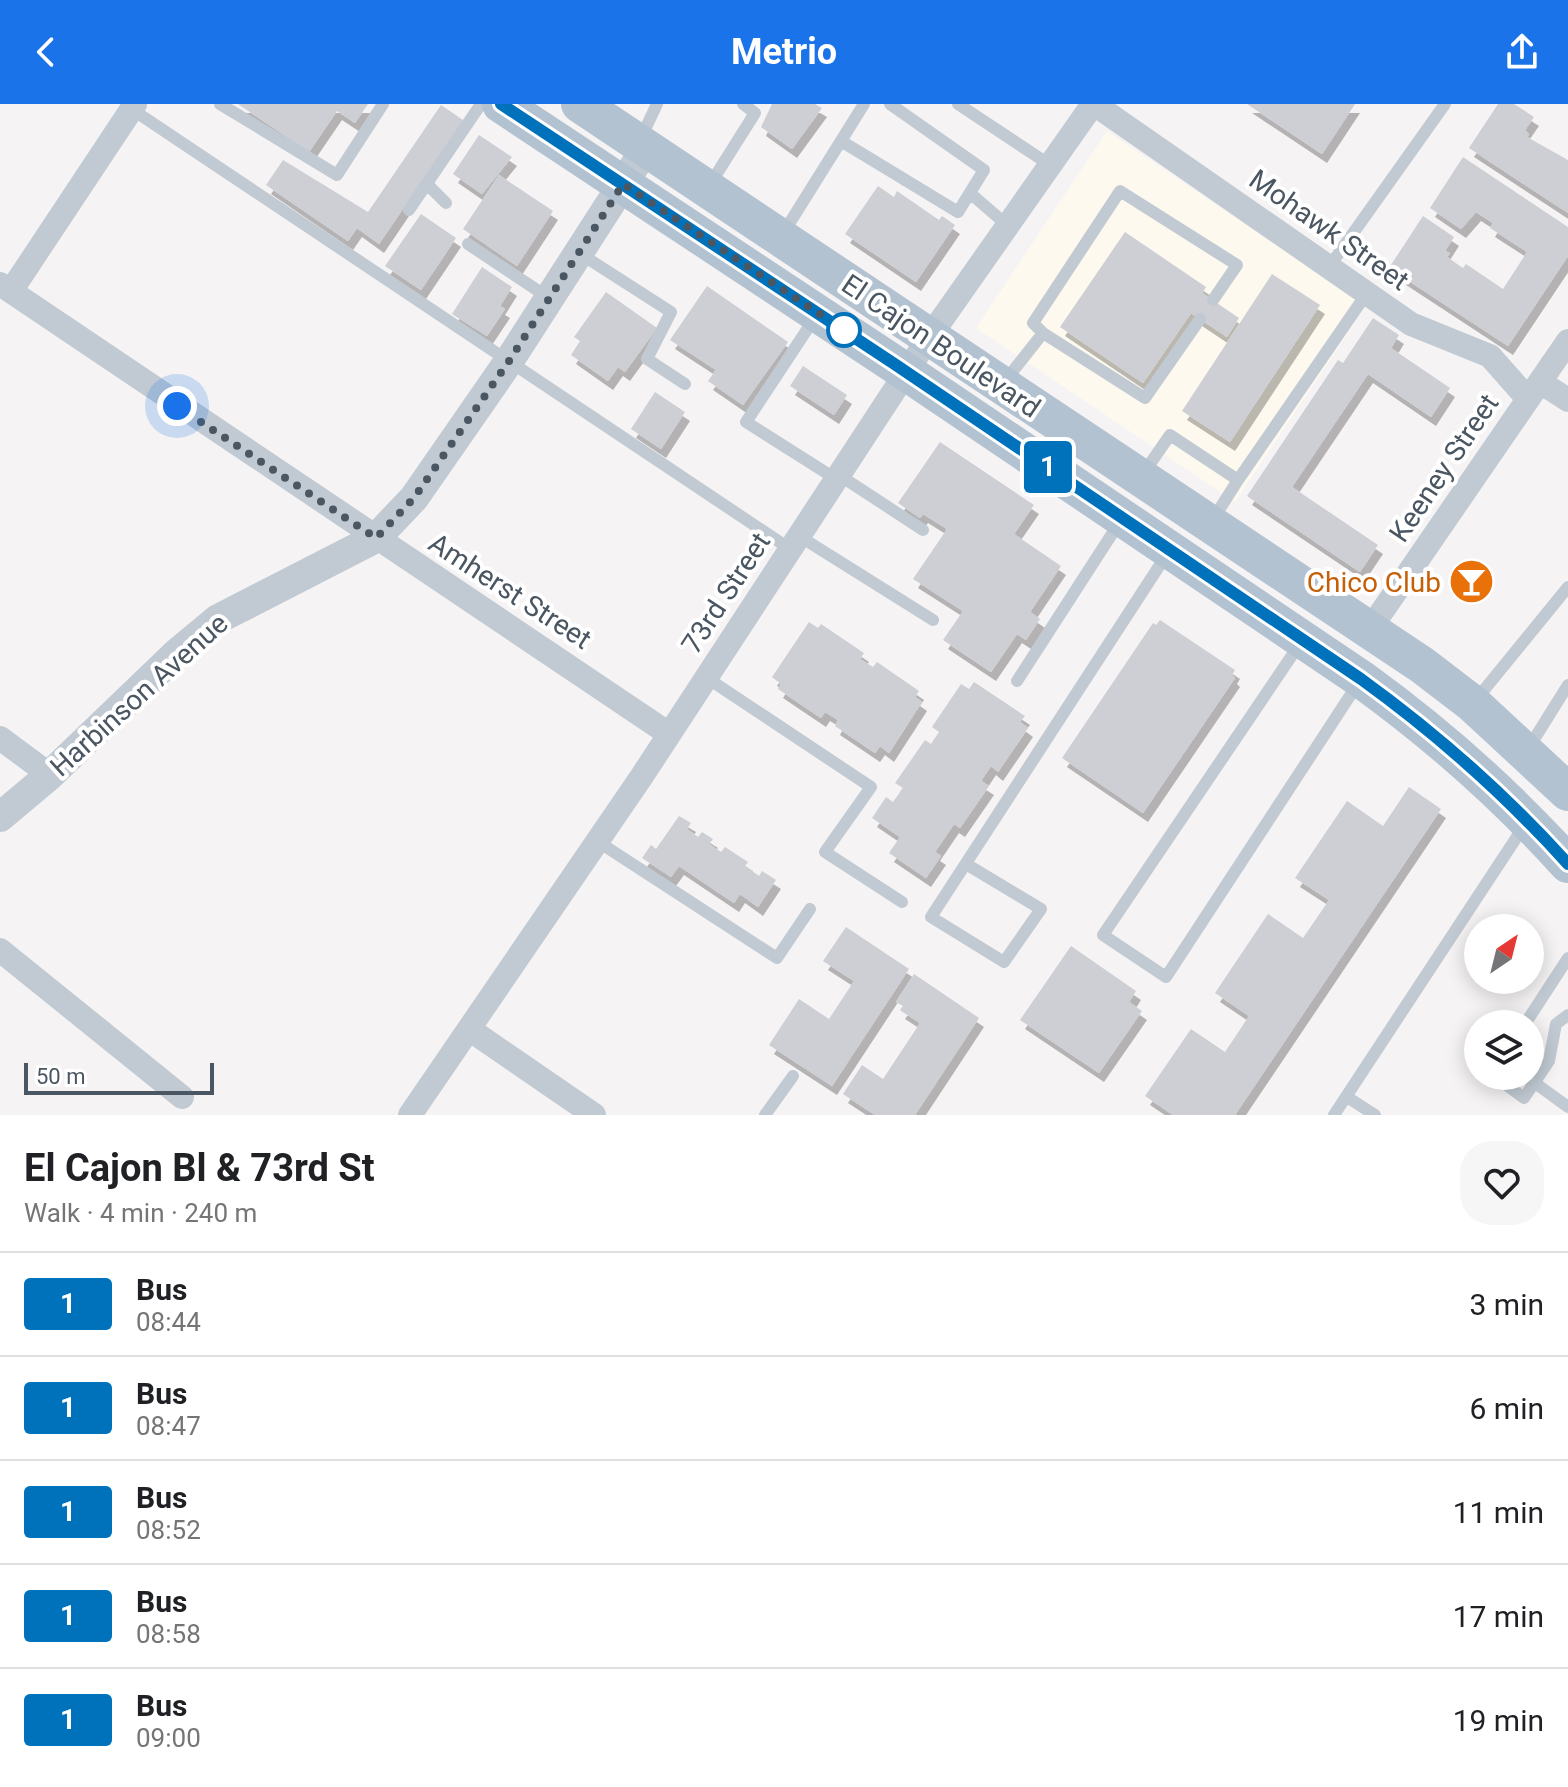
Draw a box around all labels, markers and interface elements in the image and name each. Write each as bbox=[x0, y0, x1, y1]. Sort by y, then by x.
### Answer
icon: back bbox=[24, 30, 68, 74]
icon: share bbox=[1500, 30, 1544, 74]
text: Metrio bbox=[731, 31, 837, 73]
street label: Mohawk Street bbox=[1243, 163, 1415, 297]
street label: El Cajon Boulevard bbox=[836, 267, 1046, 425]
unlabelled marker bbox=[827, 313, 861, 347]
your location bbox=[157, 386, 197, 426]
street label: Keeney Street bbox=[1382, 388, 1506, 548]
line badge: 1 bbox=[1022, 441, 1074, 493]
text: 1 bbox=[1040, 450, 1056, 483]
street label: Amherst Street bbox=[423, 526, 597, 656]
street label: 73rd Street bbox=[675, 526, 777, 660]
bar icon: Chico Club bbox=[1448, 558, 1496, 606]
place label: Chico Club bbox=[1307, 566, 1441, 599]
street label: Harbinson Avenue bbox=[44, 607, 234, 783]
north arrow bbox=[1464, 914, 1544, 994]
map controls bbox=[1464, 914, 1544, 1090]
button: layers bbox=[1464, 1010, 1544, 1090]
scale bar bbox=[24, 1059, 214, 1095]
text: 50 m bbox=[36, 1064, 85, 1089]
button: heart bbox=[1460, 1141, 1544, 1225]
text: El Cajon Bl & 73rd St bbox=[24, 1146, 375, 1190]
text: Walk · 4 min · 240 m bbox=[24, 1198, 257, 1228]
text: Bus bbox=[136, 1272, 187, 1307]
text: 1 bbox=[60, 1287, 76, 1320]
text: 3 min bbox=[1470, 1287, 1544, 1322]
text: 08:44 bbox=[136, 1307, 201, 1337]
text: Bus bbox=[136, 1376, 187, 1411]
text: 1 bbox=[60, 1391, 76, 1424]
text: 6 min bbox=[1470, 1391, 1544, 1426]
text: 08:47 bbox=[136, 1411, 201, 1441]
text: Bus bbox=[136, 1480, 187, 1515]
text: 1 bbox=[60, 1495, 76, 1528]
text: 11 min bbox=[1453, 1495, 1544, 1530]
text: 08:52 bbox=[136, 1515, 201, 1545]
text: Bus bbox=[136, 1584, 187, 1619]
text: 1 bbox=[60, 1599, 76, 1632]
text: 17 min bbox=[1453, 1599, 1544, 1634]
text: 08:58 bbox=[136, 1619, 201, 1649]
text: Bus bbox=[136, 1688, 187, 1723]
text: 1 bbox=[60, 1703, 76, 1736]
text: 19 min bbox=[1453, 1703, 1544, 1738]
text: 09:00 bbox=[136, 1723, 201, 1753]

